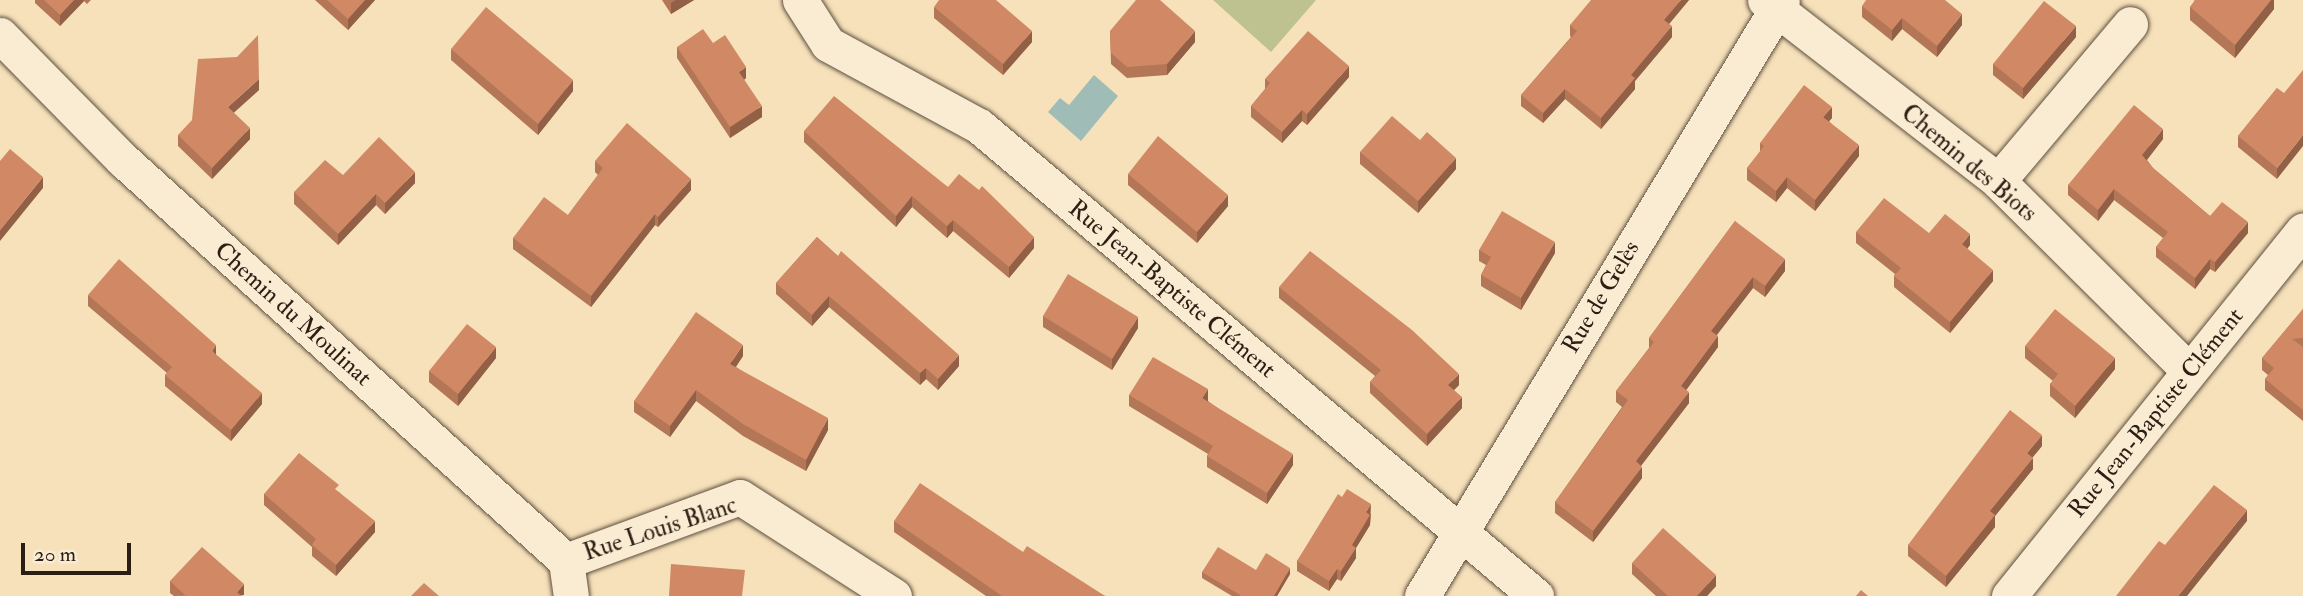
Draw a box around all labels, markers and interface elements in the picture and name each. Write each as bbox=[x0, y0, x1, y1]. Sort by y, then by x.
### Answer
street label: Chemin des Biots bbox=[1896, 98, 2042, 228]
street label: Rue Jean-Baptiste Clément bbox=[1063, 194, 1281, 384]
street label: Chemin du Moulinat bbox=[209, 236, 377, 392]
street label: Rue de Gelès bbox=[1556, 236, 1646, 358]
street label: Rue Jean-Baptiste Clément bbox=[2063, 302, 2249, 524]
street label: Rue Louis Blanc bbox=[580, 491, 740, 567]
scale bar bbox=[24, 530, 135, 574]
text: 20 m bbox=[34, 541, 76, 568]

